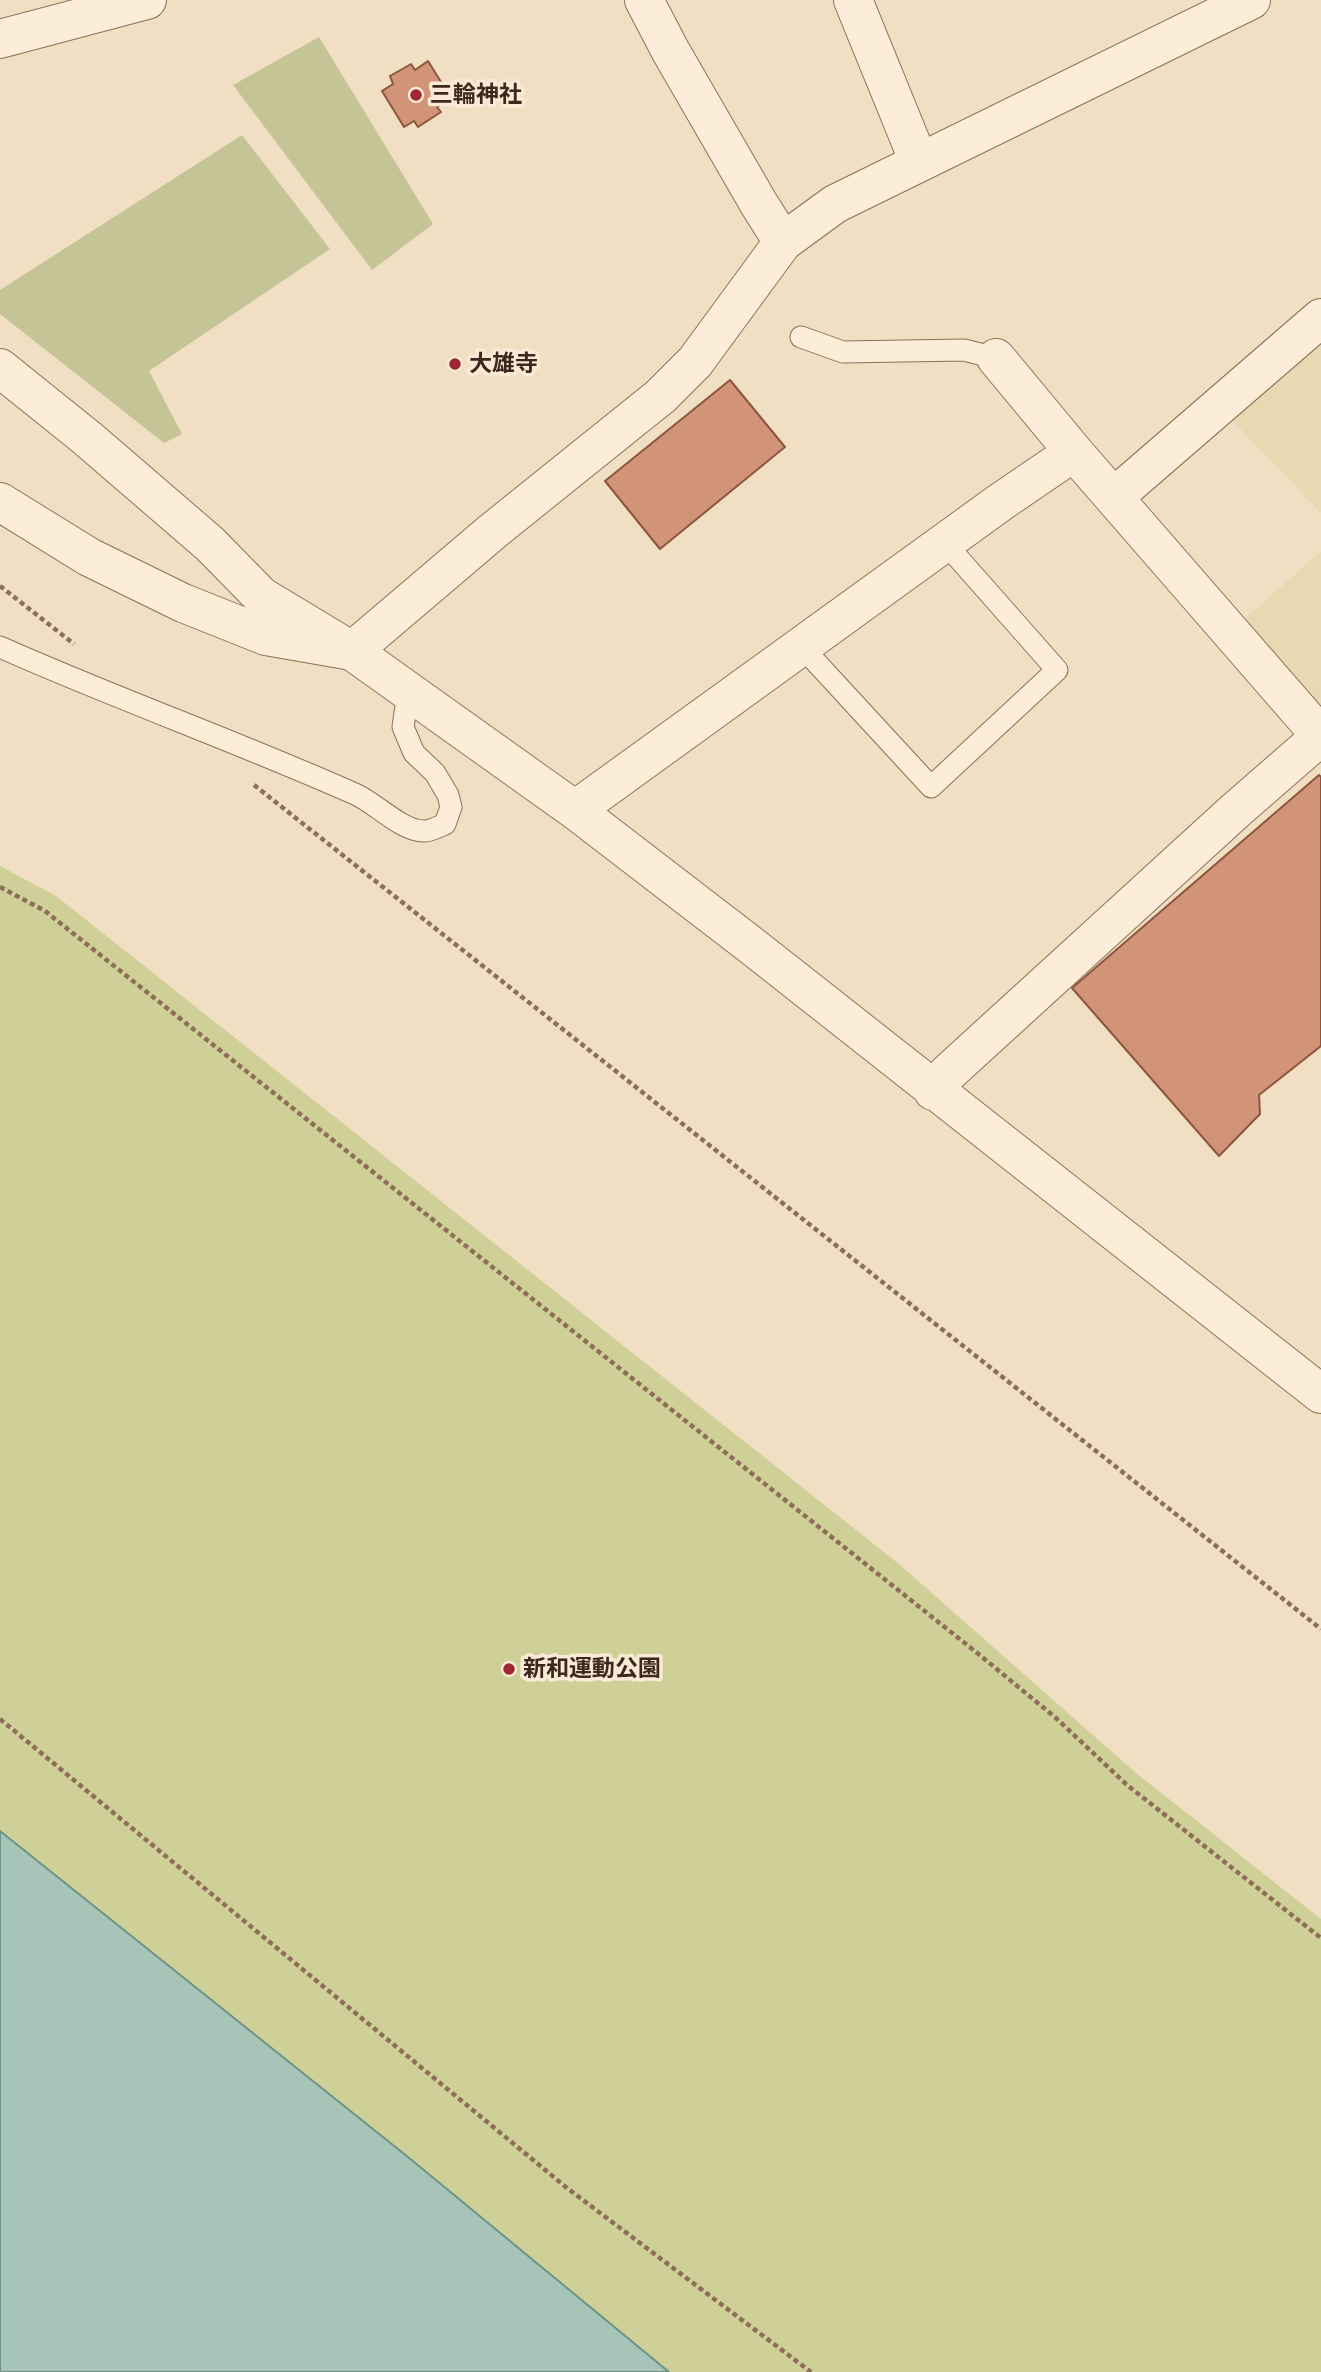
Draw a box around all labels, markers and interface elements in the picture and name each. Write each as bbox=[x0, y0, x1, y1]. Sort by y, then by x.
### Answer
place label: 三輪神社 bbox=[430, 81, 522, 109]
marker: 三輪神社 bbox=[408, 87, 424, 103]
place label: 大雄寺 bbox=[469, 350, 538, 378]
marker: 大雄寺 bbox=[447, 356, 463, 372]
place label: 新和運動公園 bbox=[523, 1655, 661, 1683]
marker: 新和運動公園 bbox=[501, 1661, 517, 1677]

